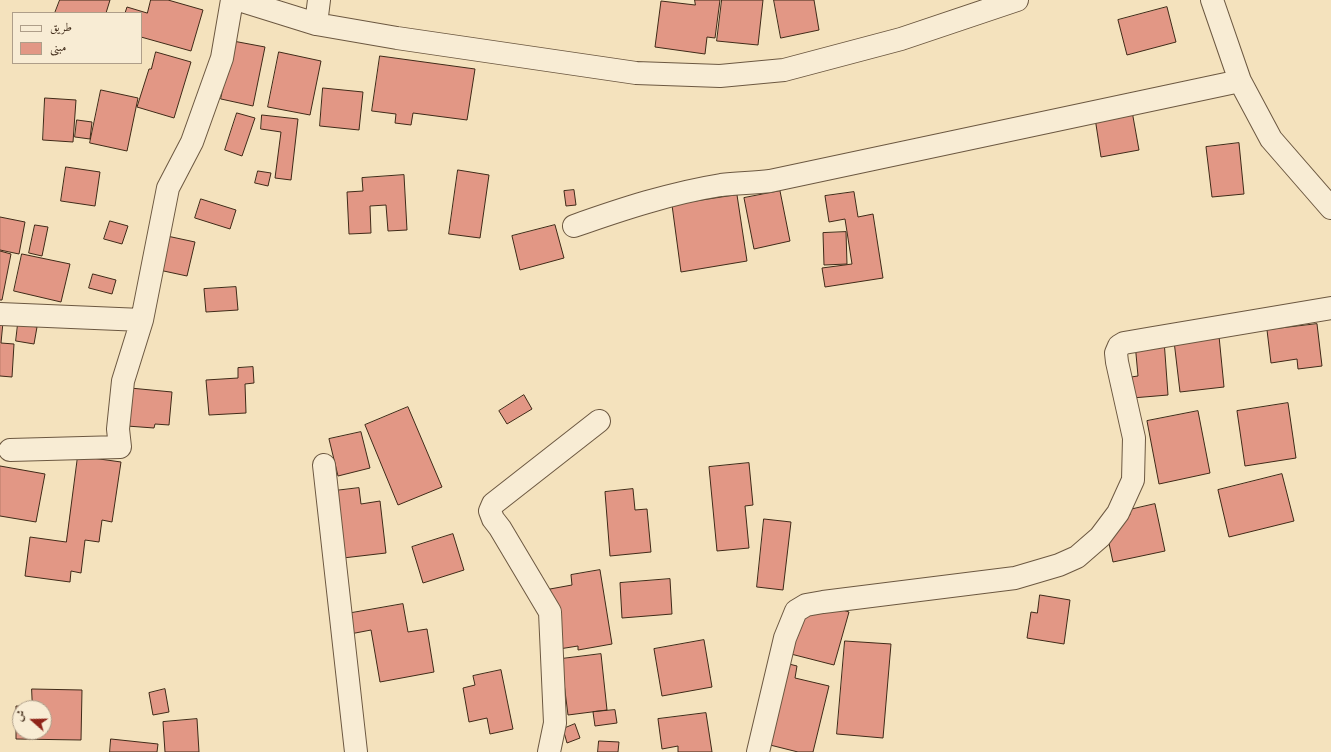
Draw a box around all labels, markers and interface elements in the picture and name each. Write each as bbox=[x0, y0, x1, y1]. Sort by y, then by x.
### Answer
legend bbox=[12, 12, 142, 64]
text: طريق bbox=[50, 22, 72, 34]
text: مبنى bbox=[50, 42, 66, 54]
north arrow bbox=[12, 700, 52, 740]
text: ش bbox=[14, 709, 28, 723]

